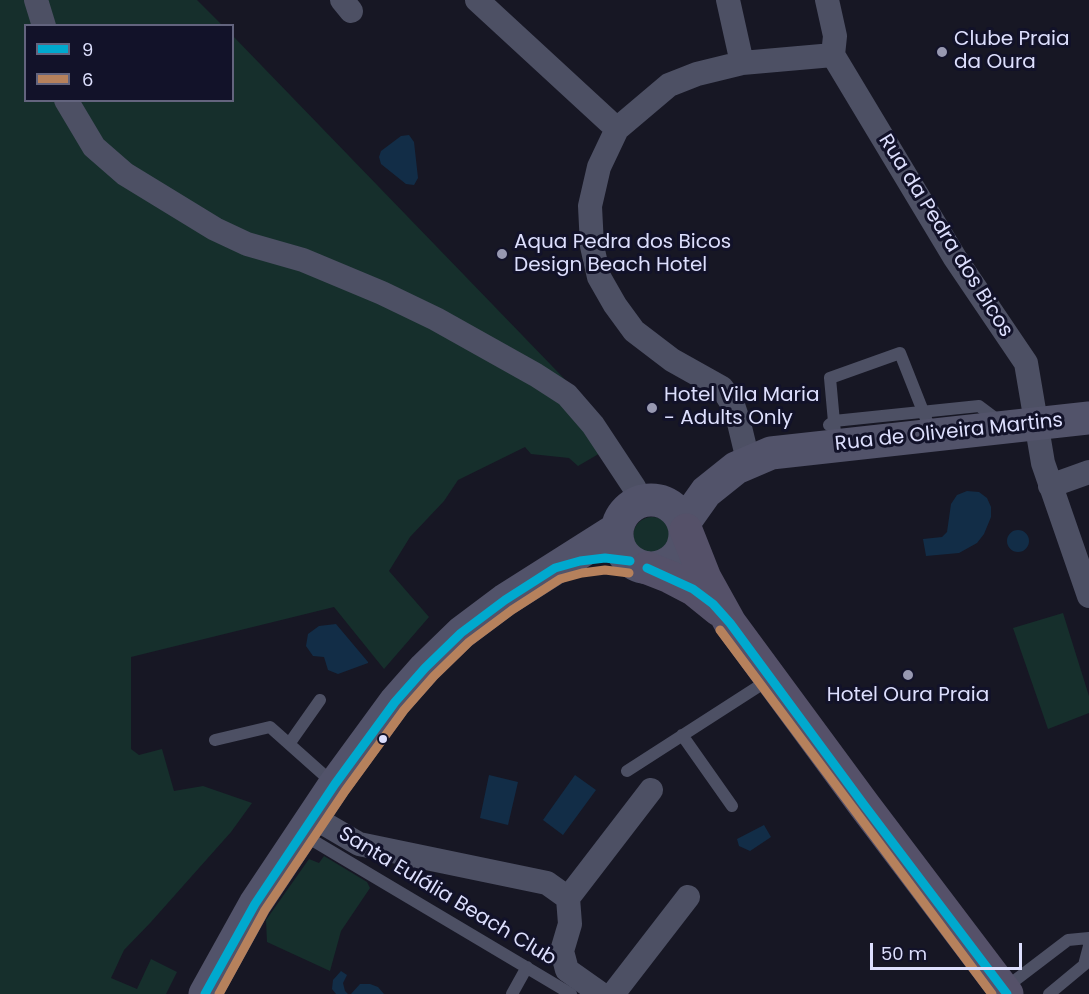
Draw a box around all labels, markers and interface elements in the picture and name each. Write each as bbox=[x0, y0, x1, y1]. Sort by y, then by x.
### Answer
legend bbox=[24, 24, 234, 102]
place label: Clube Praia da Oura bbox=[954, 28, 1069, 75]
text: 9 bbox=[82, 37, 93, 62]
marker: Clube Praia da Oura bbox=[935, 45, 949, 59]
text: 6 bbox=[82, 67, 93, 92]
street label: Rua da Pedra dos Bicos bbox=[873, 130, 1017, 342]
place label: Aqua Pedra dos Bicos Design Beach Hotel bbox=[514, 231, 731, 278]
marker: Aqua Pedra dos Bicos Design Beach Hotel bbox=[495, 247, 509, 261]
place label: Hotel Vila Maria - Adults Only bbox=[664, 384, 819, 431]
marker: Hotel Vila Maria - Adults Only bbox=[645, 401, 659, 415]
street label: Rua de Oliveira Martins bbox=[834, 409, 1064, 457]
marker: Hotel Oura Praia bbox=[901, 668, 915, 682]
place label: Hotel Oura Praia bbox=[827, 684, 989, 708]
unlabelled marker bbox=[377, 733, 389, 745]
street label: Santa Eulália Beach Club bbox=[334, 822, 560, 972]
scale bar bbox=[873, 931, 1024, 969]
text: 50 m bbox=[881, 941, 927, 966]

